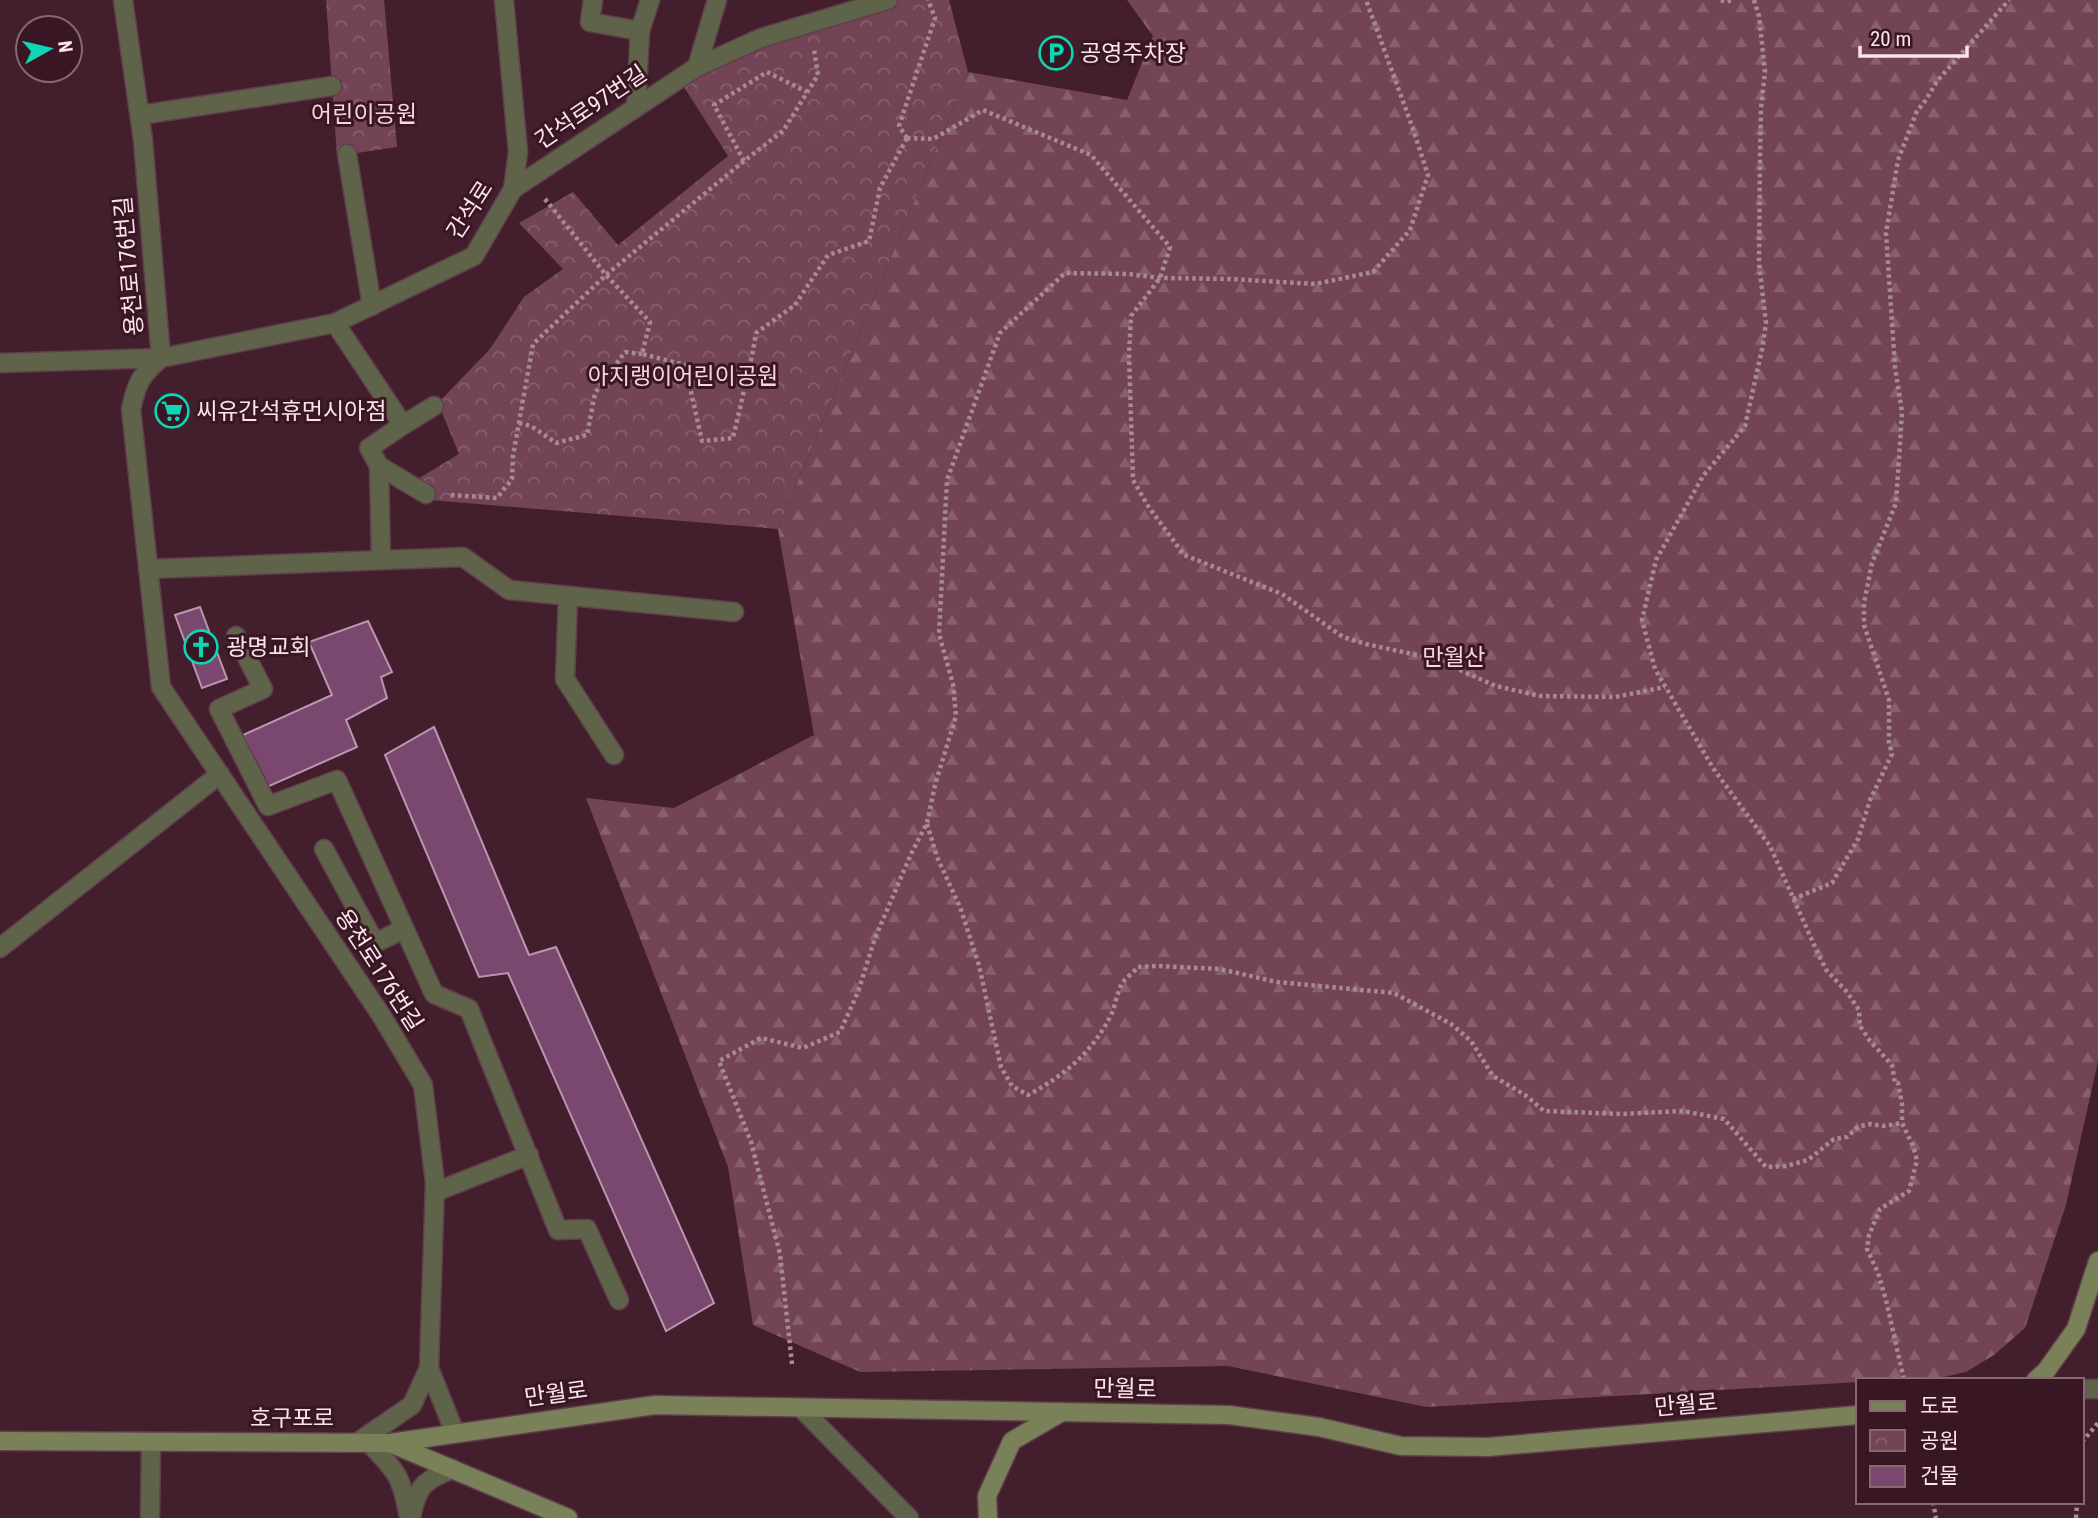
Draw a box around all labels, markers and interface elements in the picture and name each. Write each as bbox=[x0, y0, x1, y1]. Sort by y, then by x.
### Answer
north arrow bbox=[14, 14, 84, 84]
scale bar bbox=[1860, 14, 1967, 58]
text: 20 m bbox=[1870, 27, 1911, 51]
parking icon: 공영주차장 bbox=[1037, 34, 1075, 72]
text: N bbox=[53, 39, 78, 54]
place label: 공영주차장 bbox=[1080, 40, 1186, 67]
street label: 간석로97번길 bbox=[530, 60, 652, 154]
park label: 어린이공원 bbox=[311, 101, 417, 128]
street label: 간석로 bbox=[441, 176, 499, 244]
street label: 용천로176번길 bbox=[109, 195, 149, 337]
park label: 아지랭이어린이공원 bbox=[588, 363, 778, 390]
supermarket icon: 씨유간석휴먼시아점 bbox=[153, 392, 191, 430]
place label: 씨유간석휴먼시아점 bbox=[196, 398, 386, 425]
church icon: 광명교회 bbox=[182, 628, 220, 666]
place label: 광명교회 bbox=[226, 634, 311, 661]
park label: 만월산 bbox=[1422, 644, 1486, 671]
street label: 용천로176번길 bbox=[330, 904, 428, 1036]
street label: 만월로 bbox=[1093, 1375, 1157, 1403]
street label: 만월로 bbox=[523, 1376, 589, 1412]
legend bbox=[1856, 1378, 2084, 1504]
street label: 만월로 bbox=[1653, 1389, 1719, 1421]
text: 도로 bbox=[1920, 1394, 1959, 1418]
street label: 호구포로 bbox=[250, 1405, 334, 1432]
text: 공원 bbox=[1920, 1429, 1959, 1453]
text: 건물 bbox=[1920, 1464, 1959, 1488]

